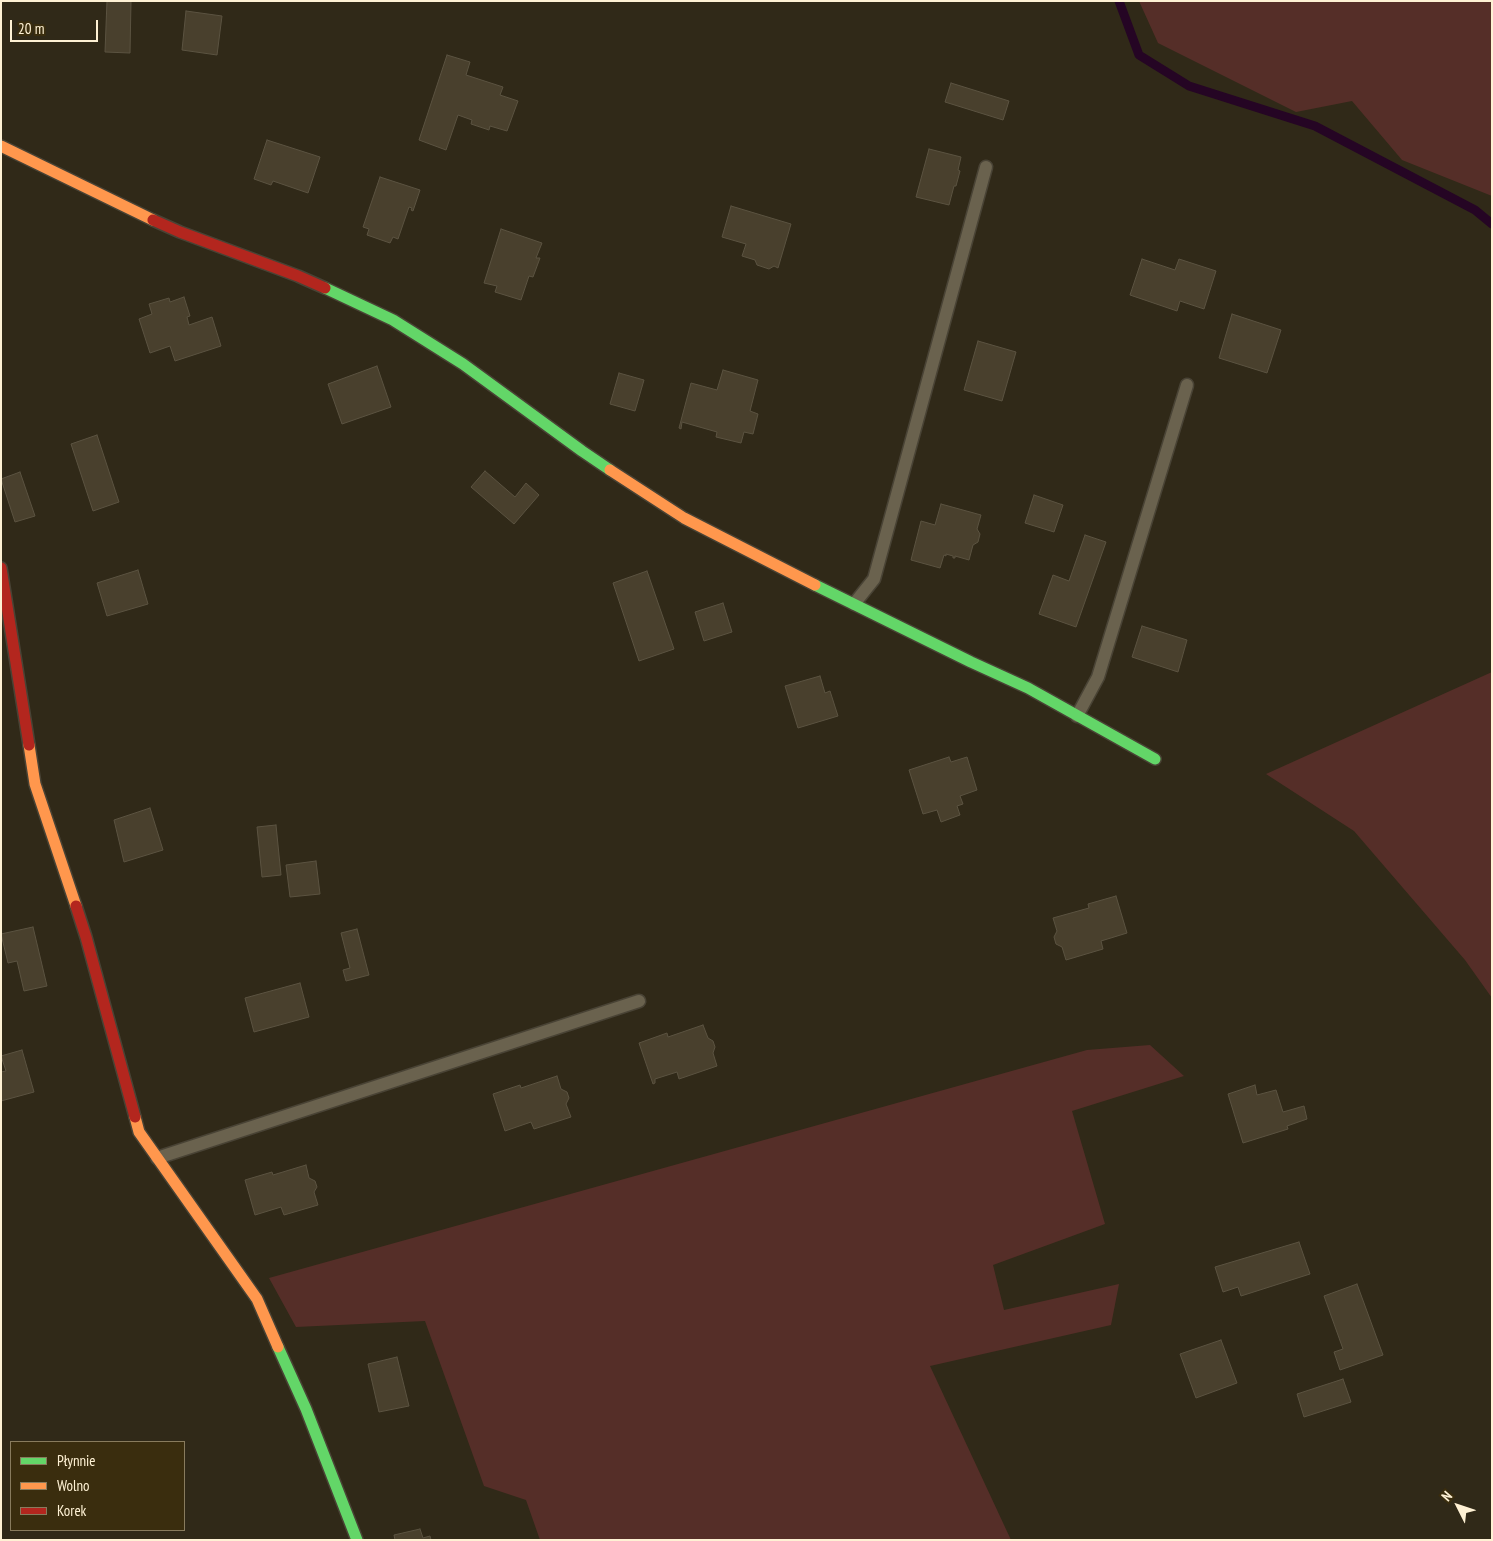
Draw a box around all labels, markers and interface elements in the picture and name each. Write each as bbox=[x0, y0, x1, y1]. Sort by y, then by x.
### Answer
scale bar bbox=[12, 10, 100, 42]
text: 20 m bbox=[18, 19, 44, 38]
legend bbox=[10, 1441, 185, 1531]
text: Płynnie bbox=[57, 1451, 96, 1470]
text: Wolno bbox=[57, 1476, 90, 1495]
north arrow bbox=[1433, 1481, 1483, 1531]
text: N bbox=[1437, 1487, 1456, 1505]
text: Korek bbox=[57, 1501, 86, 1520]

